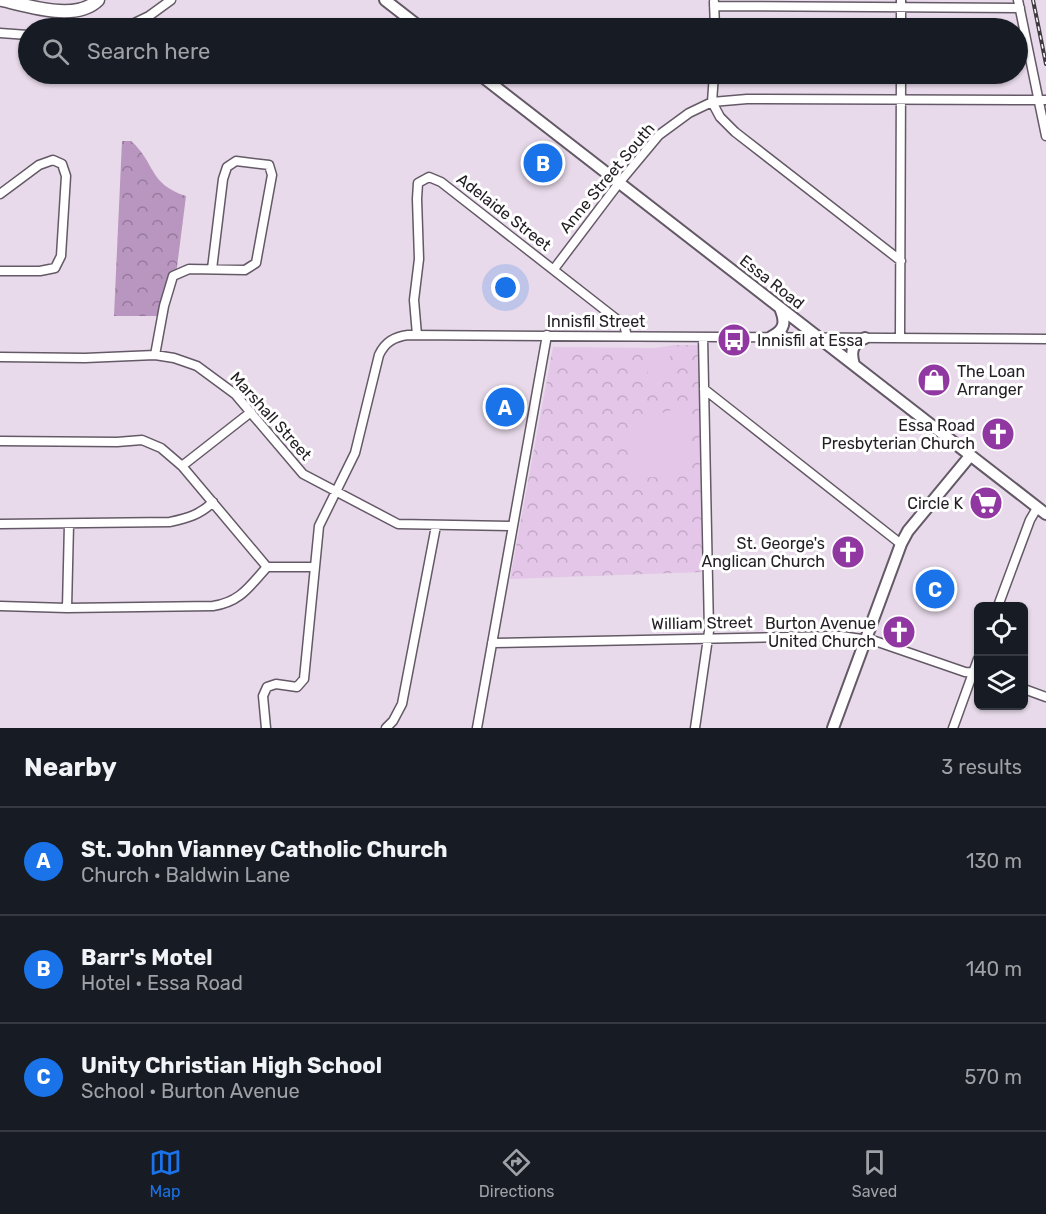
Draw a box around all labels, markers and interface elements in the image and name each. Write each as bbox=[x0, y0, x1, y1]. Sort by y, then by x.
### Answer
search box bbox=[18, 18, 1028, 84]
icon: search bbox=[39, 35, 72, 68]
text: Search here bbox=[87, 38, 210, 65]
street label: Anne Street South bbox=[555, 119, 659, 237]
pin: B bbox=[524, 140, 562, 186]
street label: Adelaide Street bbox=[453, 169, 555, 255]
street label: Essa Road bbox=[736, 251, 808, 313]
your location bbox=[491, 273, 520, 302]
street label: Innisfil Street bbox=[547, 312, 645, 331]
bus stop icon: Innisfil at Essa bbox=[716, 322, 752, 358]
place label: Innisfil at Essa bbox=[757, 331, 863, 350]
shop icon: The Loan Arranger bbox=[916, 362, 952, 398]
place label: The Loan Arranger bbox=[957, 362, 1025, 399]
street label: Marshall Street bbox=[226, 368, 316, 464]
pin: A bbox=[486, 384, 524, 430]
place label: Essa Road Presbyterian Church bbox=[821, 416, 975, 453]
church icon: Essa Road Presbyterian Church bbox=[980, 416, 1016, 452]
supermarket icon: Circle K bbox=[968, 485, 1004, 521]
place label: Circle K bbox=[907, 494, 963, 513]
place label: St. George's Anglican Church bbox=[701, 534, 825, 571]
church icon: St. George's Anglican Church bbox=[830, 534, 866, 570]
pin: C bbox=[916, 566, 954, 612]
map controls bbox=[974, 602, 1028, 710]
button: locate bbox=[974, 602, 1028, 656]
street label: William Street bbox=[651, 613, 753, 633]
place label: Burton Avenue United Church bbox=[765, 614, 876, 651]
church icon: Burton Avenue United Church bbox=[881, 614, 917, 650]
button: layers bbox=[974, 656, 1028, 710]
text: Nearby bbox=[24, 752, 117, 783]
text: 3 results bbox=[941, 755, 1022, 779]
text: St. John Vianney Catholic Church bbox=[81, 836, 448, 863]
text: A bbox=[36, 849, 51, 873]
text: 130 m bbox=[966, 849, 1022, 873]
text: Church · Baldwin Lane bbox=[81, 863, 290, 887]
text: Barr's Motel bbox=[81, 944, 213, 971]
text: B bbox=[36, 957, 51, 981]
text: 140 m bbox=[966, 957, 1022, 981]
text: Hotel · Essa Road bbox=[81, 971, 243, 995]
text: Unity Christian High School bbox=[81, 1052, 382, 1079]
text: C bbox=[36, 1065, 51, 1089]
text: 570 m bbox=[964, 1065, 1022, 1089]
text: School · Burton Avenue bbox=[81, 1079, 300, 1103]
tab: Map bbox=[149, 1146, 182, 1201]
tab: Directions bbox=[479, 1146, 555, 1201]
tab: Saved bbox=[852, 1146, 897, 1201]

